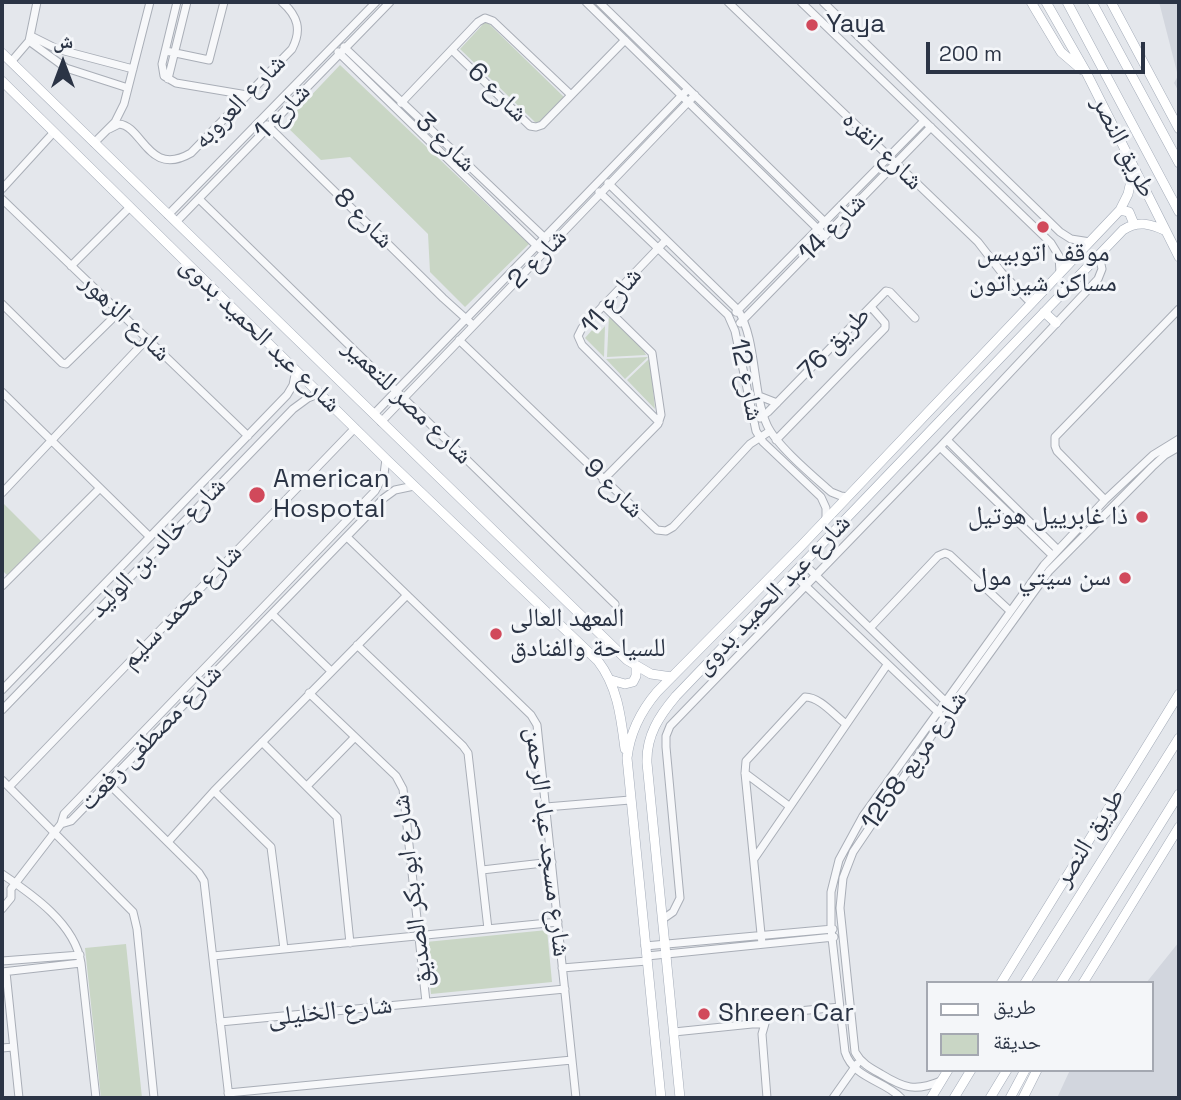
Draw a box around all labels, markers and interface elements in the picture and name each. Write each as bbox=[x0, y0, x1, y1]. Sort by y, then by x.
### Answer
place label: Yaya bbox=[826, 9, 885, 41]
marker: Yaya bbox=[804, 17, 820, 33]
north arrow bbox=[28, 28, 98, 98]
scale bar bbox=[929, 28, 1148, 72]
text: ش bbox=[53, 29, 73, 54]
text: 200 m bbox=[939, 40, 1002, 67]
street label: شارع العروبه bbox=[187, 48, 293, 156]
street label: شارع 6 bbox=[460, 57, 534, 129]
street label: شارع 1 bbox=[249, 77, 317, 147]
street label: طريق النصر bbox=[1084, 91, 1162, 203]
street label: شارع انقره bbox=[835, 105, 929, 197]
street label: شارع 3 bbox=[408, 107, 482, 179]
street label: شارع 8 bbox=[326, 182, 400, 256]
street label: شارع 14 bbox=[793, 187, 873, 269]
marker: موقف اتوبيس مساكن شيراتون bbox=[1035, 219, 1051, 235]
street label: شارع 2 bbox=[502, 222, 574, 296]
place label: موقف اتوبيس مساكن شيراتون bbox=[969, 238, 1117, 300]
street label: شارع عبد الحميد بدوى bbox=[173, 250, 347, 420]
street label: شارع 11 bbox=[575, 261, 649, 341]
street label: شارع الزهور bbox=[73, 267, 177, 369]
street label: طريق 76 bbox=[792, 301, 878, 387]
street label: شارع مصر للتعمير bbox=[336, 332, 478, 472]
street label: شارع 12 bbox=[722, 336, 770, 424]
street label: شارع 9 bbox=[576, 453, 650, 525]
place label: American Hospotal bbox=[273, 464, 390, 526]
street label: شارع خالد بن الوليد bbox=[83, 471, 233, 625]
marker: American Hospotal bbox=[247, 485, 267, 505]
place label: ذا غابرييل هوتيل bbox=[968, 501, 1128, 533]
street label: شارع عبد الحميد بدوى bbox=[688, 508, 858, 682]
marker: ذا غابرييل هوتيل bbox=[1134, 509, 1150, 525]
street label: شارع محمد سليم bbox=[115, 538, 249, 676]
place label: سن سيتي مول bbox=[972, 562, 1111, 594]
marker: سن سيتي مول bbox=[1117, 570, 1133, 586]
place label: المعهد العالى للسياحة والفنادق bbox=[510, 603, 666, 664]
marker: المعهد العالى للسياحة والفنادق bbox=[488, 626, 504, 642]
street label: شارع مصطفى رفعت bbox=[73, 658, 229, 818]
street label: شارع مربع 1258 bbox=[855, 685, 975, 837]
street label: شارع مسجد عباد الرحمن bbox=[517, 725, 577, 959]
street label: طريق النصر bbox=[1048, 783, 1132, 893]
street label: شارع ابو بكر الصديق bbox=[386, 793, 440, 989]
legend bbox=[926, 981, 1153, 1072]
street label: شارع الخليلى bbox=[266, 990, 394, 1034]
text: طريق bbox=[993, 993, 1036, 1020]
place label: Shreen Car bbox=[718, 998, 854, 1030]
marker: Shreen Car bbox=[696, 1006, 712, 1022]
text: حديقة bbox=[993, 1028, 1041, 1055]

